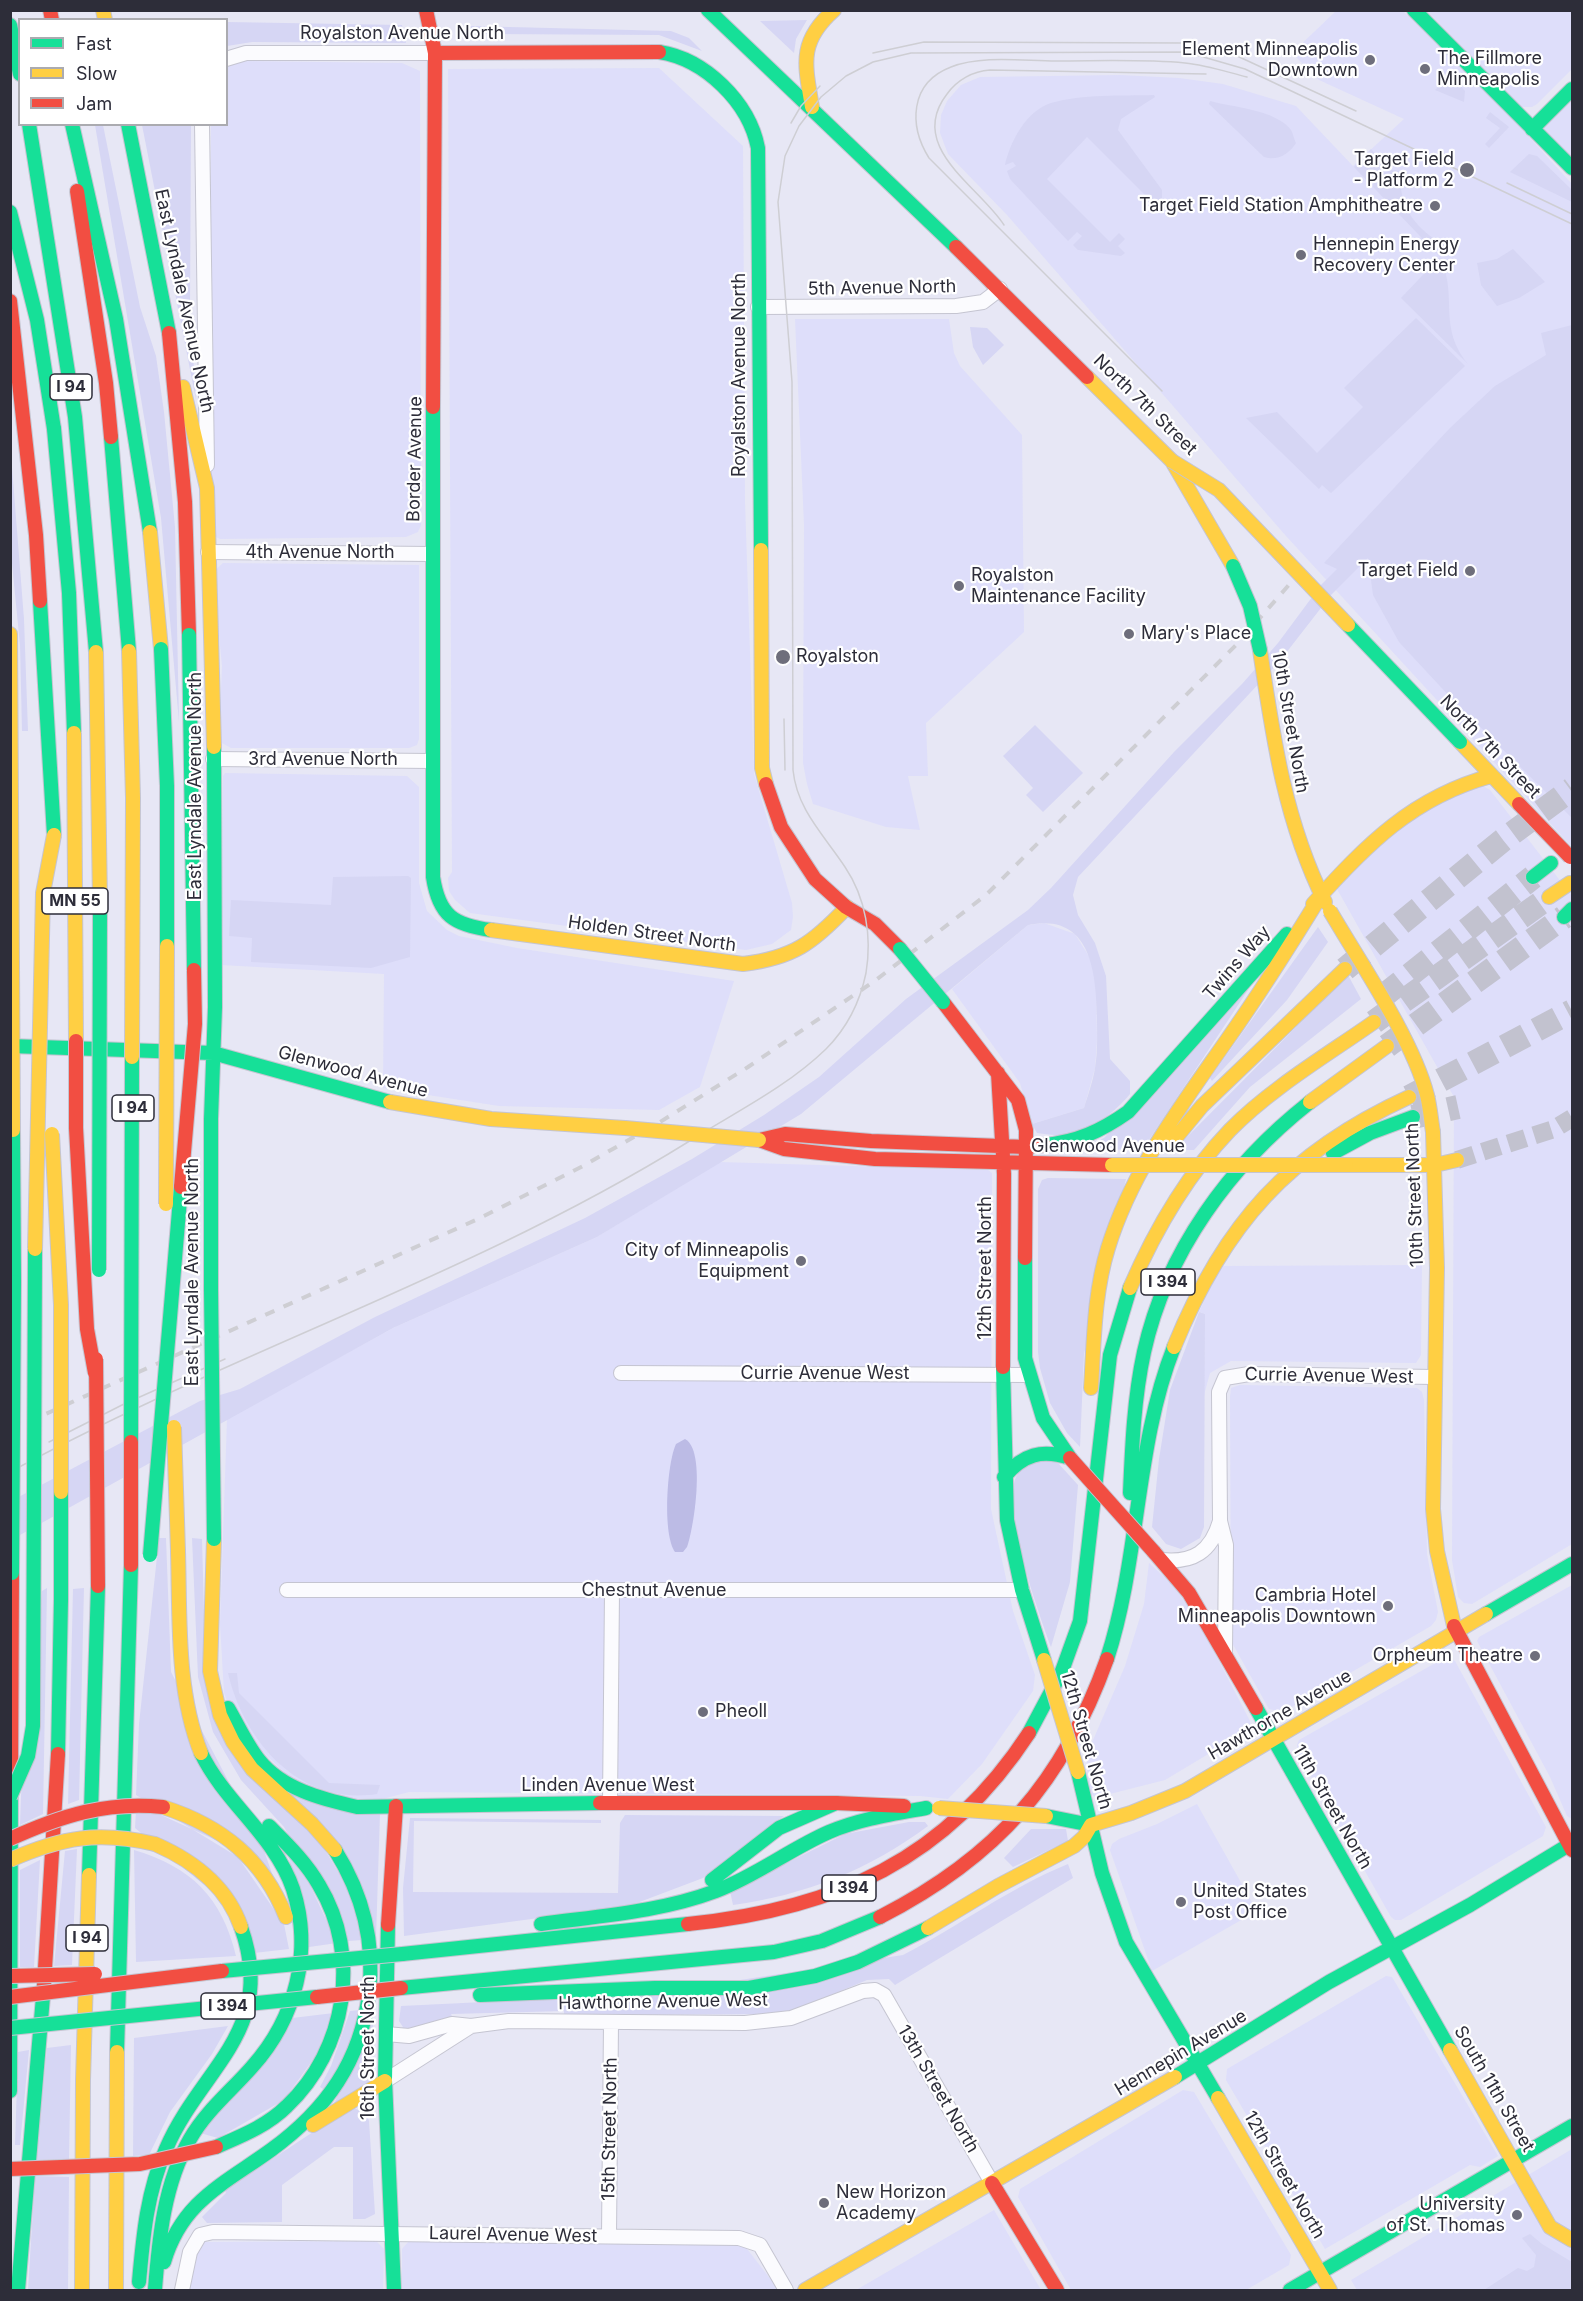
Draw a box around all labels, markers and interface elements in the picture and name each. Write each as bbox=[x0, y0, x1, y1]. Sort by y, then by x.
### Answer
legend bbox=[18, 18, 228, 126]
street label: Royalston Avenue North bbox=[300, 23, 504, 45]
text: Fast bbox=[76, 33, 112, 54]
place label: Element Minneapolis Downtown bbox=[1182, 39, 1358, 82]
place label: The Fillmore Minneapolis bbox=[1437, 48, 1542, 90]
marker: Element Minneapolis Downtown bbox=[1363, 53, 1377, 67]
marker: The Fillmore Minneapolis bbox=[1418, 62, 1432, 76]
text: Slow bbox=[76, 63, 117, 84]
text: Jam bbox=[76, 93, 112, 114]
place label: Target Field - Platform 2 bbox=[1353, 149, 1454, 192]
marker: Target Field - Platform 2 bbox=[1458, 161, 1476, 179]
street label: East Lyndale Avenue North bbox=[150, 187, 218, 415]
place label: Target Field Station Amphitheatre bbox=[1139, 195, 1423, 217]
marker: Target Field Station Amphitheatre bbox=[1428, 199, 1442, 213]
place label: Hennepin Energy Recovery Center bbox=[1313, 234, 1459, 276]
marker: Hennepin Energy Recovery Center bbox=[1294, 248, 1308, 262]
street label: Royalston Avenue North bbox=[729, 273, 751, 477]
street label: 5th Avenue North bbox=[807, 276, 957, 300]
street label: North 7th Street bbox=[1089, 350, 1201, 460]
road number: I 94 bbox=[50, 374, 92, 400]
street label: Border Avenue bbox=[403, 396, 427, 522]
street label: 4th Avenue North bbox=[245, 542, 395, 564]
place label: Target Field bbox=[1358, 560, 1458, 582]
marker: Target Field bbox=[1463, 564, 1477, 578]
place label: Royalston Maintenance Facility bbox=[971, 565, 1146, 608]
marker: Royalston Maintenance Facility bbox=[952, 579, 966, 593]
place label: Mary's Place bbox=[1141, 623, 1251, 645]
marker: Mary's Place bbox=[1122, 627, 1136, 641]
place label: Royalston bbox=[796, 646, 879, 668]
marker: Royalston bbox=[774, 648, 792, 666]
street label: 10th Street North bbox=[1267, 649, 1313, 795]
street label: East Lyndale Avenue North bbox=[185, 672, 207, 900]
street label: North 7th Street bbox=[1435, 691, 1545, 803]
street label: 3rd Avenue North bbox=[248, 749, 398, 771]
road number: MN 55 bbox=[42, 888, 108, 914]
street label: Holden Street North bbox=[567, 912, 737, 956]
street label: Twins Way bbox=[1199, 921, 1275, 1005]
street label: Glenwood Avenue bbox=[276, 1042, 430, 1102]
road number: I 94 bbox=[112, 1095, 154, 1121]
street label: 10th Street North bbox=[1402, 1123, 1428, 1267]
street label: Glenwood Avenue bbox=[1031, 1136, 1185, 1158]
street label: East Lyndale Avenue North bbox=[182, 1158, 204, 1386]
street label: 12th Street North bbox=[975, 1196, 997, 1340]
place label: City of Minneapolis Equipment bbox=[625, 1240, 789, 1282]
marker: City of Minneapolis Equipment bbox=[794, 1254, 808, 1268]
road number: I 394 bbox=[1141, 1269, 1195, 1295]
street label: Currie Avenue West bbox=[741, 1363, 909, 1385]
street label: Currie Avenue West bbox=[1244, 1364, 1414, 1388]
street label: Chestnut Avenue bbox=[581, 1580, 727, 1602]
place label: Cambria Hotel Minneapolis Downtown bbox=[1178, 1585, 1376, 1628]
marker: Cambria Hotel Minneapolis Downtown bbox=[1381, 1599, 1395, 1613]
place label: Orpheum Theatre bbox=[1373, 1645, 1523, 1667]
marker: Orpheum Theatre bbox=[1528, 1649, 1542, 1663]
street label: Hawthorne Avenue bbox=[1204, 1665, 1356, 1765]
street label: 12th Street North bbox=[1056, 1668, 1116, 1812]
place label: Pheoll bbox=[715, 1701, 767, 1723]
marker: Pheoll bbox=[696, 1705, 710, 1719]
street label: 11th Street North bbox=[1288, 1741, 1376, 1873]
street label: Linden Avenue West bbox=[521, 1775, 695, 1797]
road number: I 394 bbox=[822, 1875, 876, 1901]
place label: United States Post Office bbox=[1193, 1881, 1307, 1924]
marker: United States Post Office bbox=[1174, 1895, 1188, 1909]
road number: I 94 bbox=[66, 1925, 108, 1951]
street label: 16th Street North bbox=[358, 1976, 380, 2120]
street label: Hawthorne Avenue West bbox=[558, 1989, 768, 2015]
road number: I 394 bbox=[201, 1993, 255, 2019]
street label: Hennepin Avenue bbox=[1111, 2005, 1251, 2101]
street label: 13th Street North bbox=[893, 2021, 983, 2157]
street label: South 11th Street bbox=[1449, 2022, 1539, 2156]
street label: 15th Street North bbox=[598, 2057, 622, 2201]
street label: 12th Street North bbox=[1239, 2107, 1329, 2243]
place label: New Horizon Academy bbox=[836, 2182, 946, 2224]
place label: University of St. Thomas bbox=[1386, 2194, 1505, 2236]
marker: New Horizon Academy bbox=[817, 2196, 831, 2210]
marker: University of St. Thomas bbox=[1510, 2208, 1524, 2222]
street label: Laurel Avenue West bbox=[429, 2223, 597, 2247]

